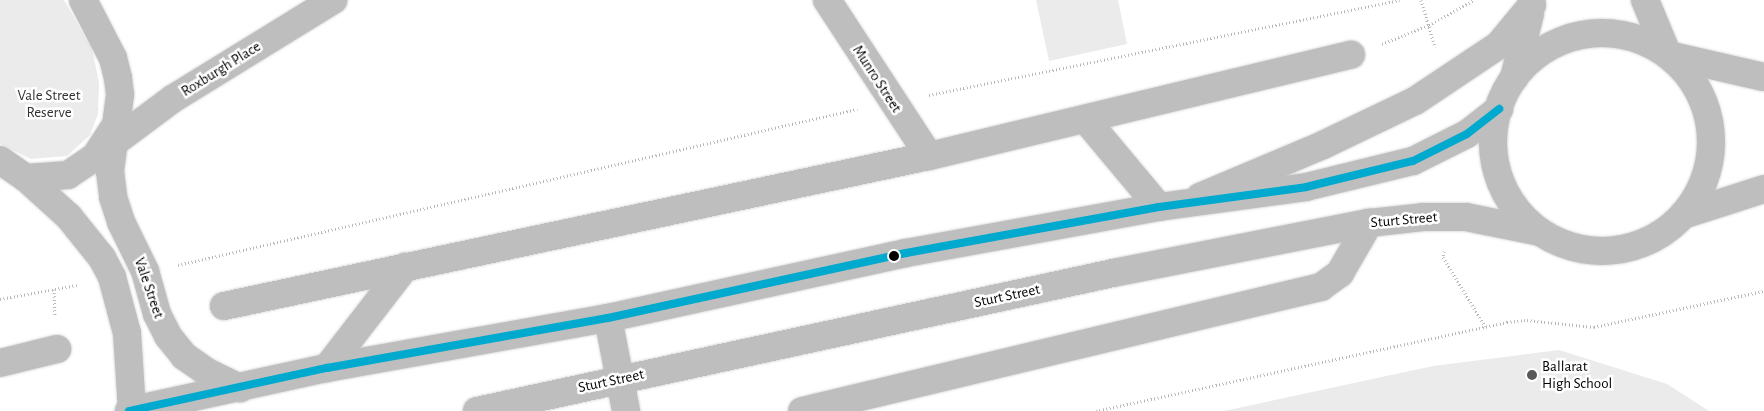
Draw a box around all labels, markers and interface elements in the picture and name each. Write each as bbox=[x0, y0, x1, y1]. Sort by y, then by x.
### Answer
street label: Roxburgh Place bbox=[178, 37, 264, 101]
street label: Munro Street bbox=[849, 42, 905, 116]
park label: Vale Street Reserve bbox=[18, 86, 80, 121]
street label: Sturt Street bbox=[1370, 208, 1438, 232]
unlabelled marker bbox=[889, 251, 899, 261]
street label: Vale Street bbox=[130, 255, 168, 321]
street label: Sturt Street bbox=[972, 280, 1042, 312]
place label: Ballarat High School bbox=[1542, 357, 1612, 392]
street label: Sturt Street bbox=[576, 365, 646, 397]
marker: Ballarat High School bbox=[1526, 369, 1538, 381]

